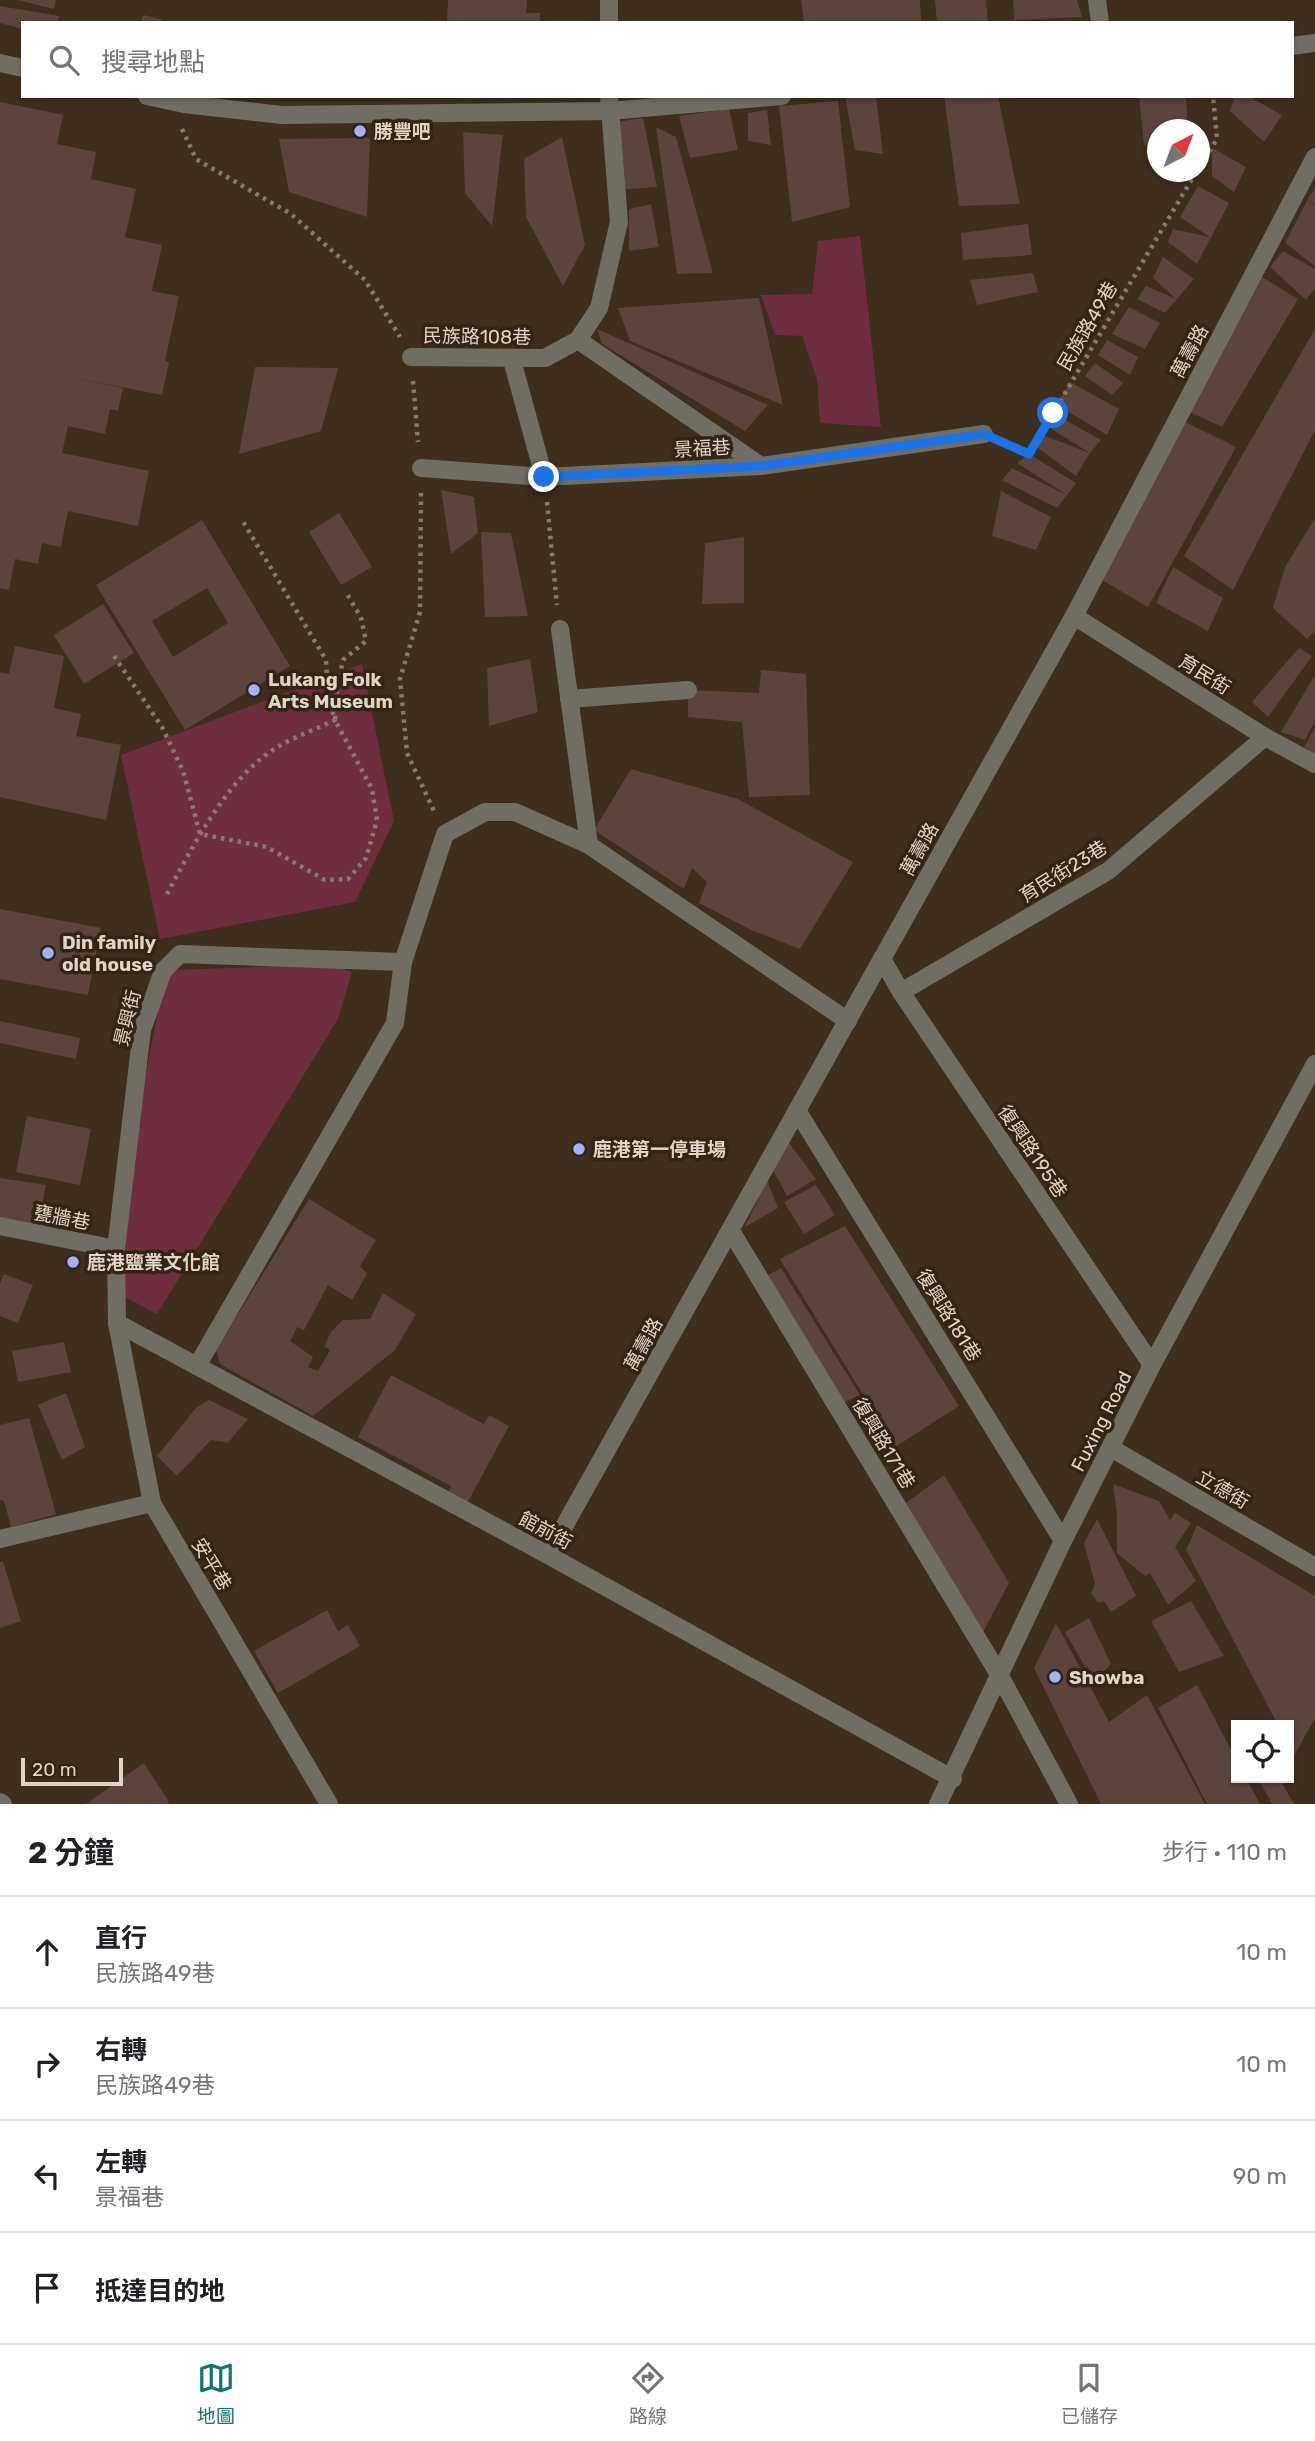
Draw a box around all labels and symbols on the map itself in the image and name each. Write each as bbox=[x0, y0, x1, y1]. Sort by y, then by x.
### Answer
north arrow bbox=[1147, 119, 1210, 182]
place label: 勝豐吧 bbox=[374, 120, 431, 143]
marker: 勝豐吧 bbox=[352, 123, 368, 139]
street label: 民族路49巷 bbox=[1053, 278, 1122, 375]
street label: 萬壽路 bbox=[1166, 321, 1213, 382]
street label: 民族路108巷 bbox=[423, 324, 531, 349]
route start bbox=[1037, 397, 1068, 428]
street label: 景福巷 bbox=[673, 436, 731, 461]
route end bbox=[528, 461, 559, 492]
street label: 育民街 bbox=[1174, 650, 1235, 699]
place label: Lukang Folk Arts Museum bbox=[268, 668, 393, 713]
marker: Lukang Folk Arts Museum bbox=[246, 682, 262, 698]
street label: 萬壽路 bbox=[896, 819, 943, 880]
street label: 育民街23巷 bbox=[1015, 836, 1111, 907]
place label: Din family old house bbox=[62, 931, 157, 976]
marker: Din family old house bbox=[40, 945, 56, 961]
street label: 景興街 bbox=[109, 988, 146, 1049]
street label: 復興路195巷 bbox=[993, 1101, 1072, 1202]
place label: 鹿港第一停車場 bbox=[593, 1138, 726, 1161]
marker: 鹿港第一停車場 bbox=[571, 1141, 587, 1157]
street label: 甕牆巷 bbox=[32, 1201, 92, 1234]
place label: 鹿港鹽業文化館 bbox=[87, 1251, 220, 1274]
marker: 鹿港鹽業文化館 bbox=[65, 1254, 81, 1270]
street label: 復興路181巷 bbox=[911, 1265, 986, 1366]
street label: 萬壽路 bbox=[620, 1314, 667, 1375]
street label: Fuxing Road bbox=[1066, 1367, 1137, 1475]
street label: 復興路171巷 bbox=[847, 1394, 920, 1493]
street label: 立德街 bbox=[1192, 1465, 1253, 1514]
street label: 館前街 bbox=[515, 1507, 576, 1554]
street label: 安平巷 bbox=[187, 1534, 236, 1595]
place label: Showba bbox=[1069, 1666, 1144, 1689]
marker: Showba bbox=[1047, 1669, 1063, 1685]
scale bar bbox=[21, 1755, 122, 1787]

